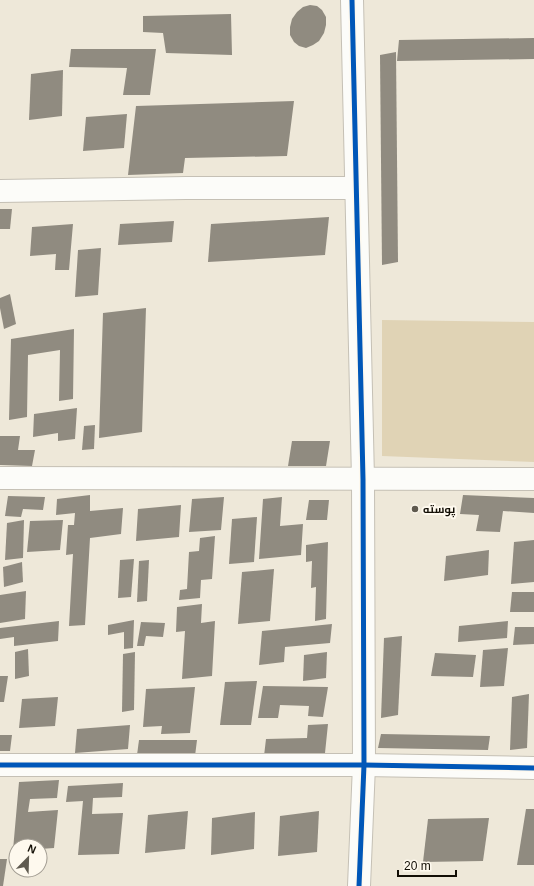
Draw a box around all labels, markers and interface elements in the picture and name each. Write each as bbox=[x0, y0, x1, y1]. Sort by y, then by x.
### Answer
place label: پوسته bbox=[423, 503, 455, 518]
marker: پوسته bbox=[410, 504, 420, 514]
north arrow bbox=[8, 838, 48, 878]
text: N bbox=[26, 842, 38, 856]
scale bar bbox=[398, 852, 456, 878]
text: 20 m bbox=[404, 859, 431, 873]

